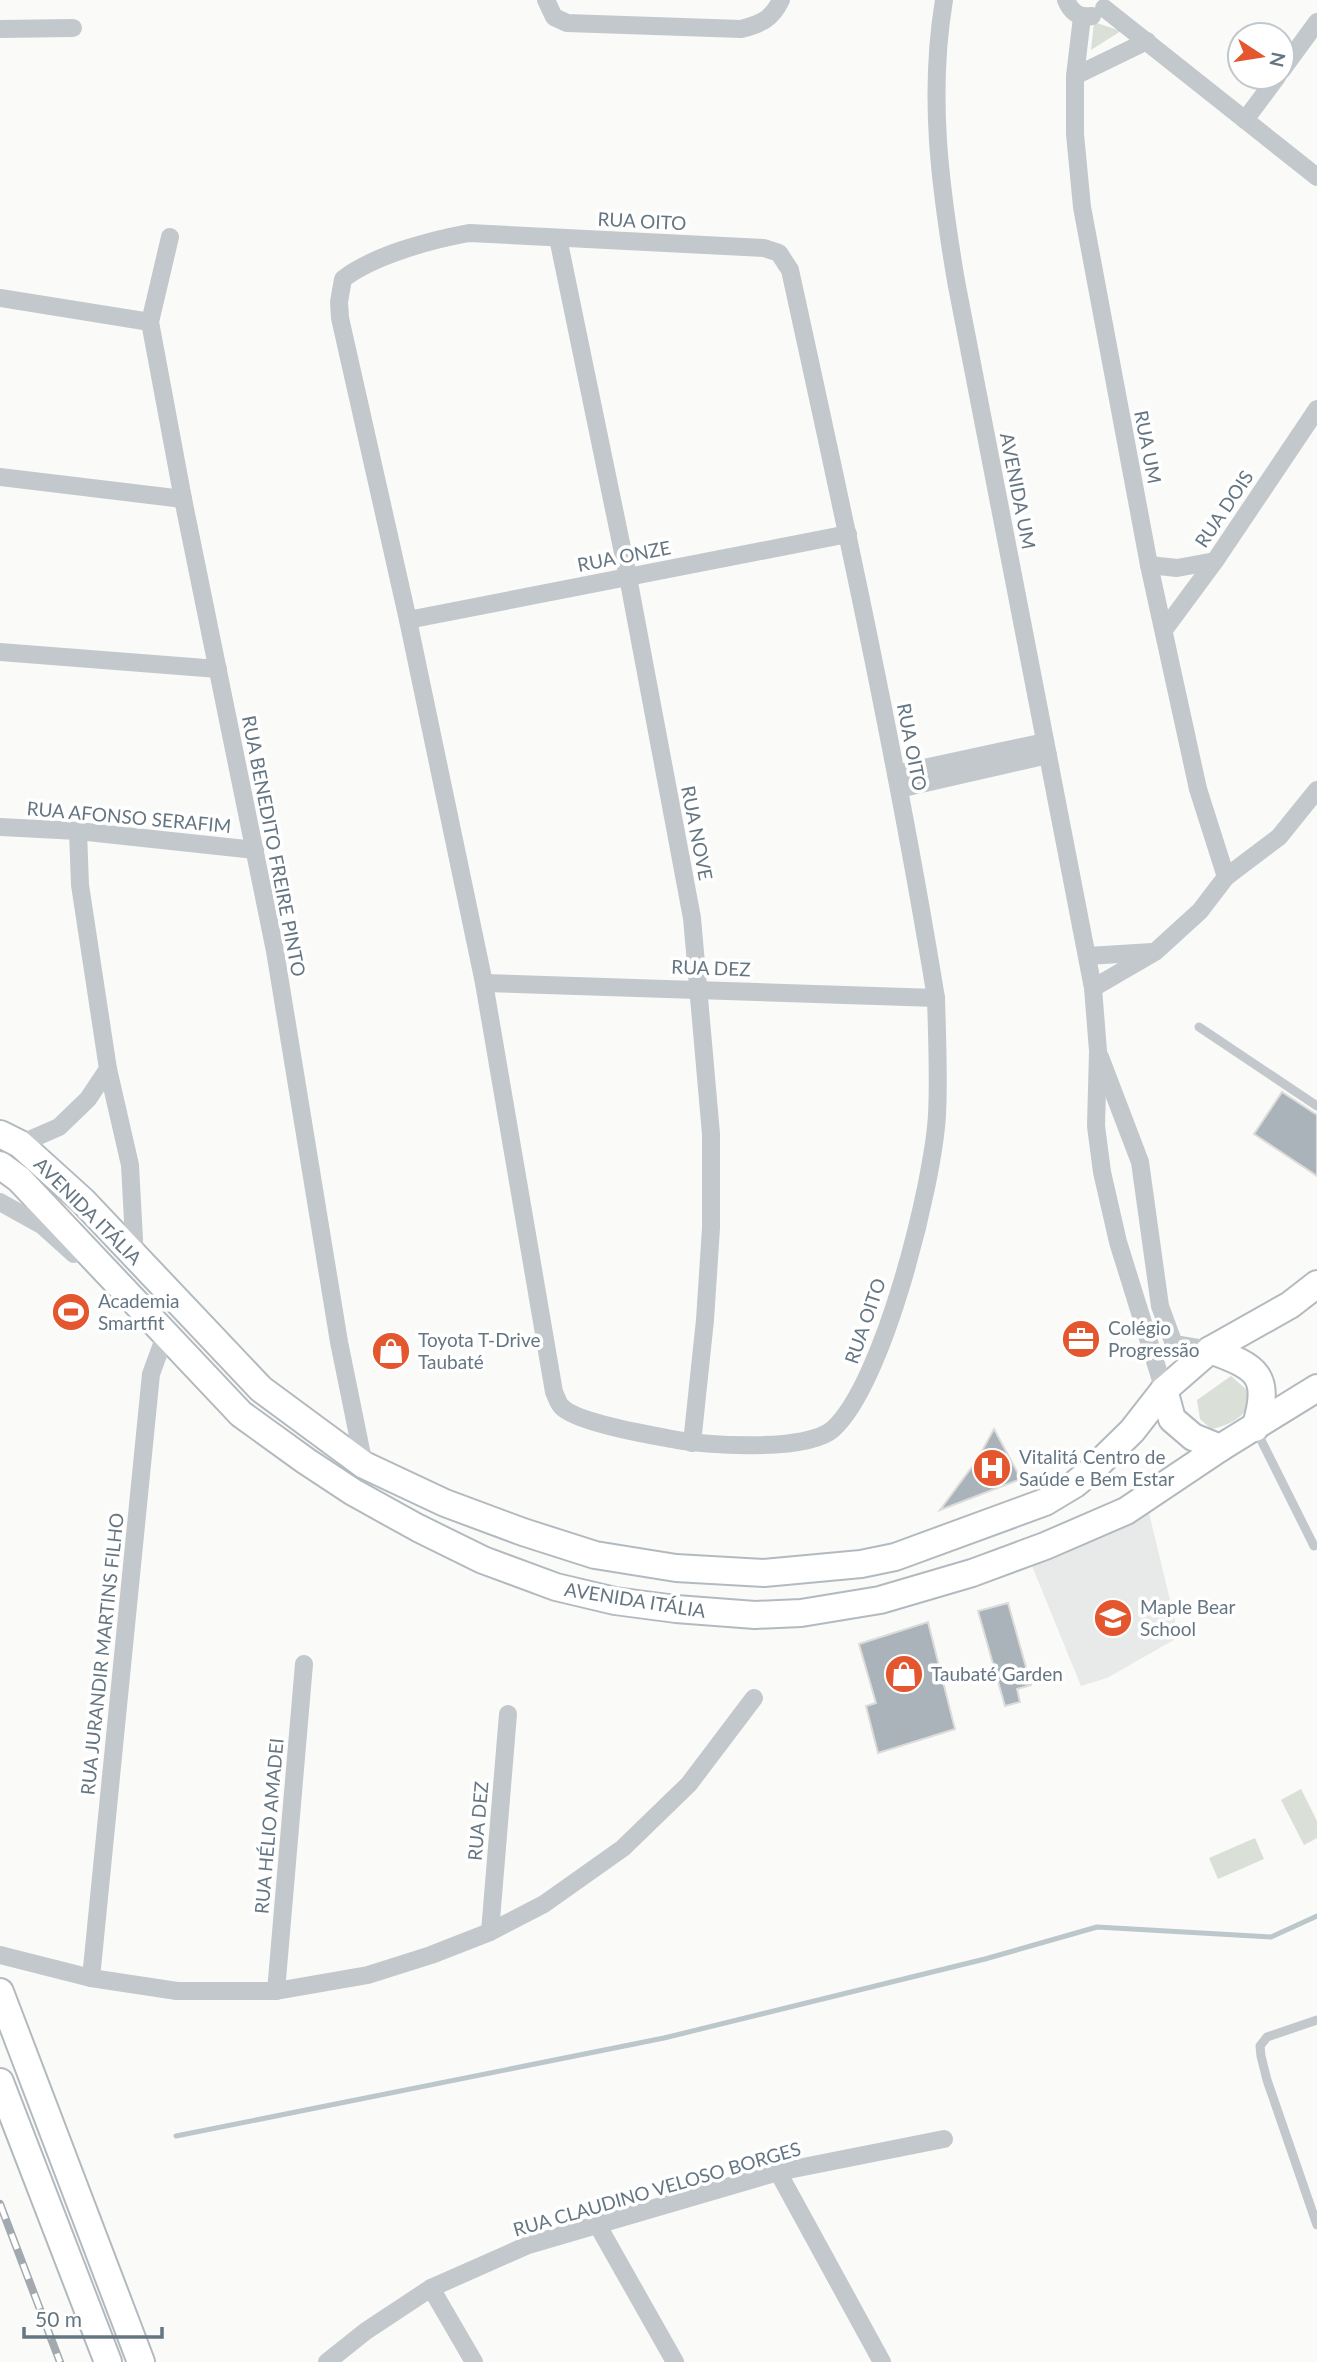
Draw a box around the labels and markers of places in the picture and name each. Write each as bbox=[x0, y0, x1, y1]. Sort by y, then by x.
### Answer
place label: Academia Smartfit bbox=[98, 1289, 179, 1334]
sports icon: Academia Smartfit bbox=[50, 1291, 92, 1333]
place label: Colégio Progressão bbox=[1108, 1316, 1200, 1361]
office icon: Colégio Progressão bbox=[1060, 1318, 1102, 1360]
place label: Toyota T-Drive Taubaté bbox=[418, 1328, 540, 1373]
shop icon: Toyota T-Drive Taubaté bbox=[370, 1330, 412, 1372]
place label: Vitalitá Centro de Saúde e Bem Estar bbox=[1019, 1445, 1175, 1490]
hospital icon: Vitalitá Centro de Saúde e Bem Estar bbox=[971, 1447, 1013, 1489]
place label: Maple Bear School bbox=[1140, 1595, 1235, 1640]
school or university icon: Maple Bear School bbox=[1092, 1597, 1134, 1639]
shop icon: Taubaté Garden bbox=[883, 1653, 925, 1695]
place label: Taubaté Garden bbox=[931, 1662, 1063, 1685]

